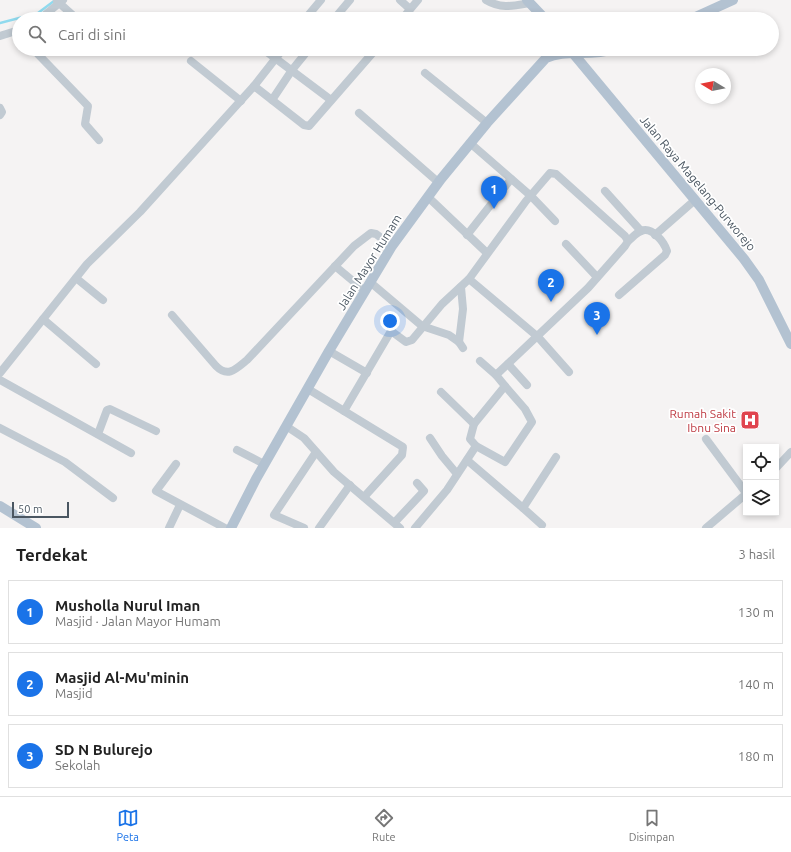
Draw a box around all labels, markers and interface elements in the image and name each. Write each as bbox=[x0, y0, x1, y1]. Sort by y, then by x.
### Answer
search box bbox=[12, 12, 779, 56]
icon: search bbox=[26, 23, 48, 45]
text: Cari di sini bbox=[58, 26, 126, 43]
north arrow bbox=[695, 68, 731, 104]
street label: Jalan Raya Magelang-Purworejo bbox=[638, 113, 758, 253]
pin: 1 bbox=[481, 176, 507, 209]
street label: Jalan Mayor Humam bbox=[334, 212, 404, 312]
pin: 2 bbox=[538, 269, 564, 302]
pin: 3 bbox=[584, 302, 610, 335]
your location bbox=[380, 311, 400, 331]
place label: Rumah Sakit Ibnu Sina bbox=[669, 407, 736, 434]
hospital icon: Rumah Sakit Ibnu Sina bbox=[739, 409, 761, 431]
map controls bbox=[743, 444, 779, 516]
button: locate bbox=[743, 444, 779, 480]
button: layers bbox=[743, 480, 779, 516]
scale bar bbox=[12, 500, 69, 519]
text: 50 m bbox=[18, 503, 42, 515]
text: Terdekat bbox=[16, 545, 88, 564]
text: 3 hasil bbox=[738, 547, 775, 561]
text: Musholla Nurul Iman bbox=[55, 597, 200, 614]
text: 1 bbox=[26, 605, 34, 619]
text: 130 m bbox=[738, 605, 774, 619]
text: Masjid · Jalan Mayor Humam bbox=[55, 614, 221, 628]
text: Masjid Al-Mu'minin bbox=[55, 669, 189, 686]
text: 2 bbox=[26, 677, 34, 691]
text: 140 m bbox=[738, 677, 774, 691]
text: Masjid bbox=[55, 686, 93, 700]
text: SD N Bulurejo bbox=[55, 741, 153, 758]
text: 3 bbox=[26, 749, 34, 763]
text: 180 m bbox=[738, 749, 774, 763]
text: Sekolah bbox=[55, 758, 100, 772]
tab: Peta bbox=[117, 807, 139, 843]
tab: Rute bbox=[372, 807, 396, 843]
tab: Disimpan bbox=[629, 807, 674, 843]

